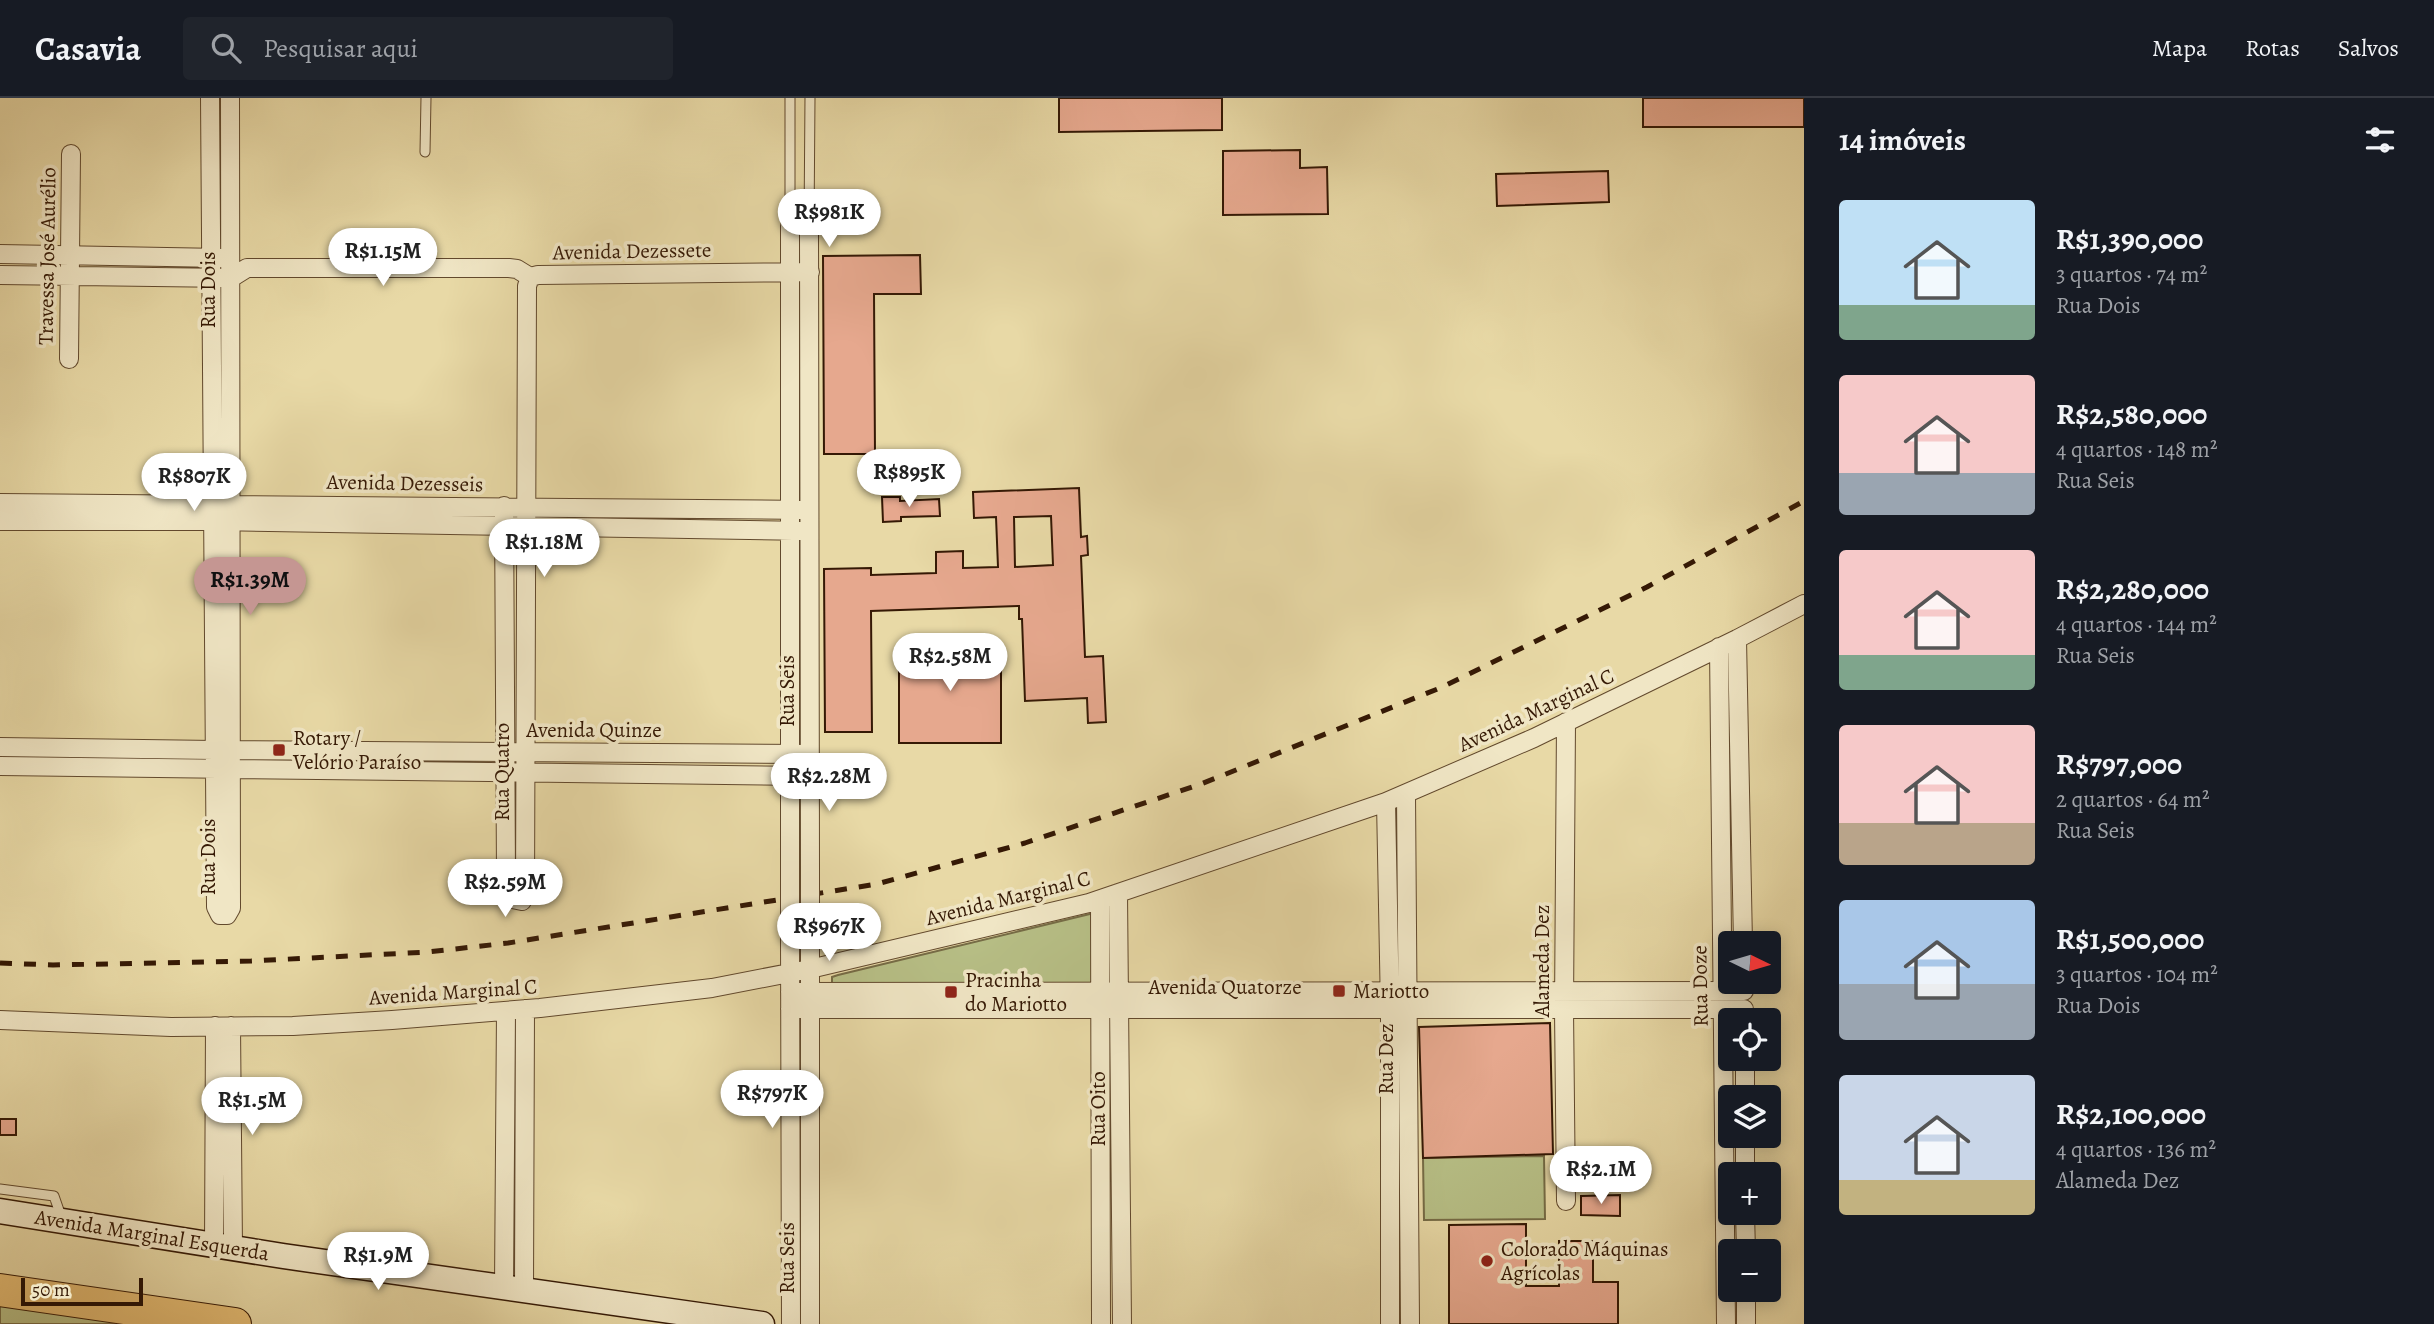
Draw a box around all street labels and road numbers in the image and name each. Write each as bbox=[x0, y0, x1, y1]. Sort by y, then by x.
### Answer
street label: Travessa José Aurélio bbox=[31, 167, 63, 345]
street label: Avenida Dezessete bbox=[551, 236, 712, 266]
street label: Rua Dois bbox=[194, 251, 222, 329]
street label: Avenida Dezesseis bbox=[325, 468, 484, 498]
street label: Rua Seis bbox=[773, 655, 801, 727]
street label: Avenida Marginal C bbox=[1453, 662, 1618, 759]
street label: Avenida Quinze bbox=[525, 716, 662, 744]
street label: Rua Quatro bbox=[488, 723, 516, 821]
street label: Rua Dois bbox=[194, 818, 222, 896]
street label: Avenida Marginal C bbox=[922, 864, 1093, 932]
street label: Alameda Dez bbox=[1528, 905, 1556, 1018]
street label: Rua Doze bbox=[1685, 945, 1715, 1027]
street label: Avenida Marginal C bbox=[367, 972, 538, 1012]
street label: Avenida Quatorze bbox=[1147, 973, 1302, 1001]
street label: Rua Dez bbox=[1372, 1023, 1400, 1095]
street label: Rua Oito bbox=[1084, 1071, 1112, 1147]
street label: Avenida Marginal Esquerda bbox=[32, 1203, 271, 1267]
street label: Rua Seis bbox=[773, 1222, 801, 1294]

